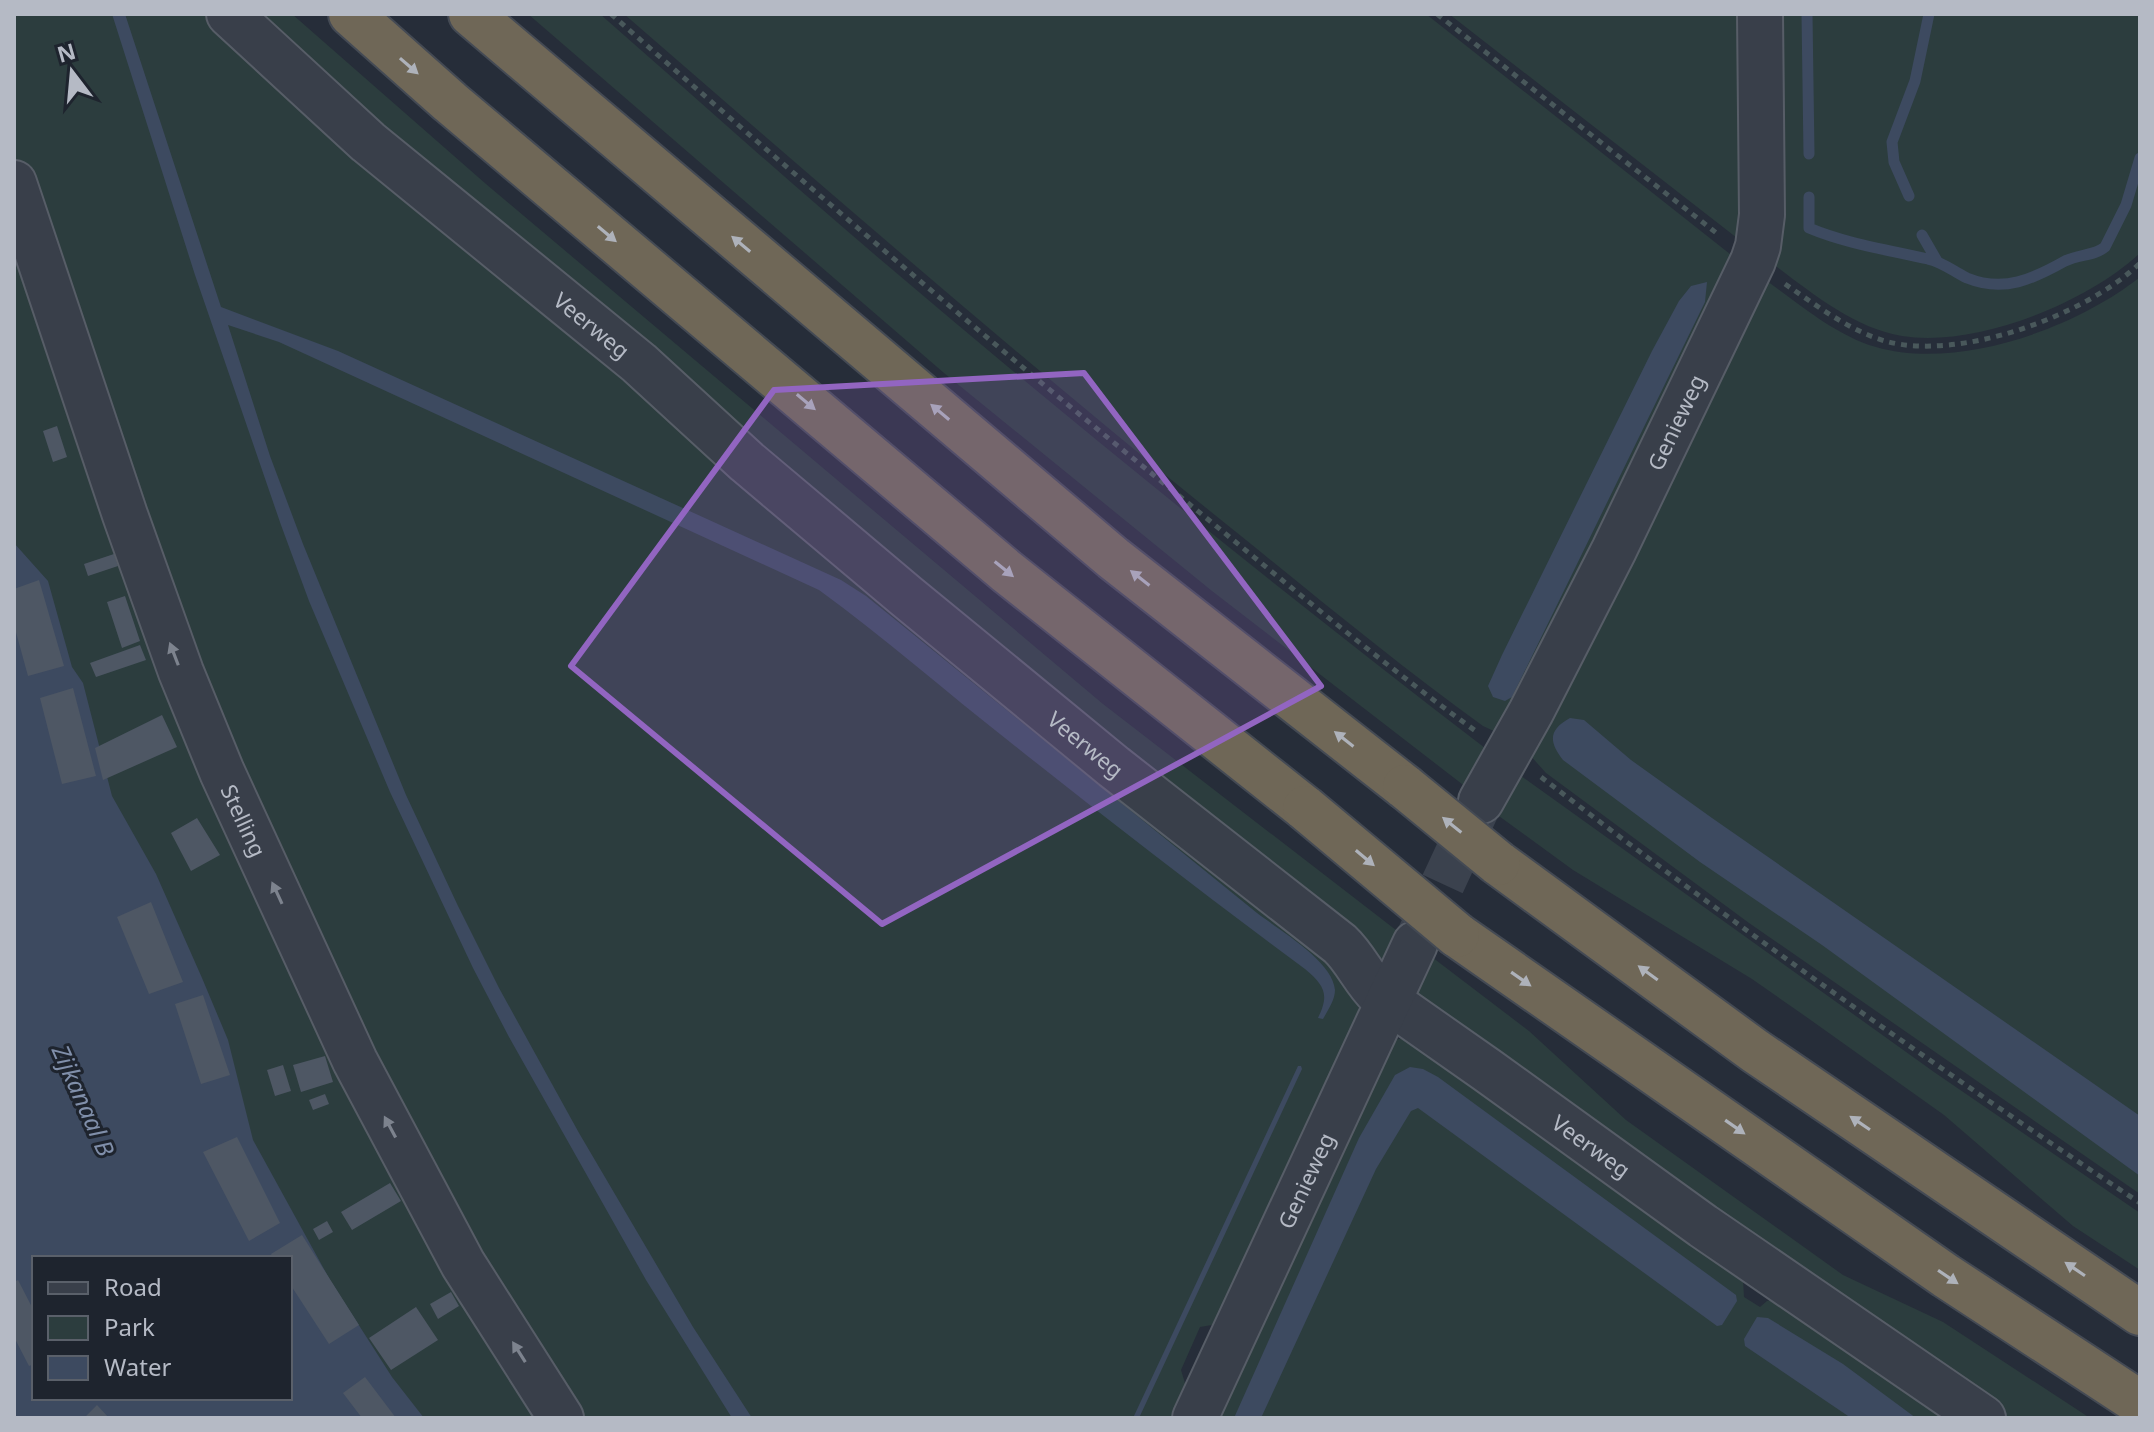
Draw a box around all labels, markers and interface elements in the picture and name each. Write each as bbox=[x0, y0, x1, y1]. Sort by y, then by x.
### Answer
north arrow bbox=[32, 32, 112, 112]
text: N bbox=[53, 35, 79, 69]
one-way arrow bbox=[400, 56, 419, 74]
one-way arrow bbox=[597, 225, 617, 242]
one-way arrow bbox=[732, 236, 752, 253]
street label: Veerweg bbox=[548, 285, 636, 365]
street label: Genieweg bbox=[1640, 369, 1711, 475]
one-way arrow bbox=[795, 393, 815, 410]
one-way arrow bbox=[930, 404, 950, 421]
one-way arrow bbox=[994, 561, 1015, 578]
one-way arrow bbox=[1130, 571, 1150, 587]
one-way arrow bbox=[167, 642, 180, 666]
street label: Veerweg bbox=[1042, 704, 1130, 784]
one-way arrow bbox=[1334, 731, 1354, 748]
street label: Stelling bbox=[215, 779, 274, 861]
one-way arrow bbox=[1442, 817, 1462, 834]
one-way arrow bbox=[1355, 849, 1375, 866]
one-way arrow bbox=[270, 881, 284, 904]
one-way arrow bbox=[1638, 965, 1658, 981]
one-way arrow bbox=[1511, 971, 1532, 986]
water label: Zijkanaal B bbox=[44, 1038, 123, 1161]
street label: Veerweg bbox=[1546, 1107, 1637, 1184]
one-way arrow bbox=[383, 1115, 396, 1138]
one-way arrow bbox=[1850, 1116, 1871, 1131]
one-way arrow bbox=[1724, 1119, 1745, 1134]
street label: Genieweg bbox=[1270, 1127, 1341, 1233]
legend bbox=[32, 1256, 292, 1400]
one-way arrow bbox=[2064, 1263, 2086, 1277]
one-way arrow bbox=[1937, 1269, 1958, 1284]
text: Road bbox=[104, 1270, 162, 1303]
text: Park bbox=[104, 1310, 155, 1343]
one-way arrow bbox=[511, 1342, 526, 1363]
text: Water bbox=[104, 1350, 172, 1383]

